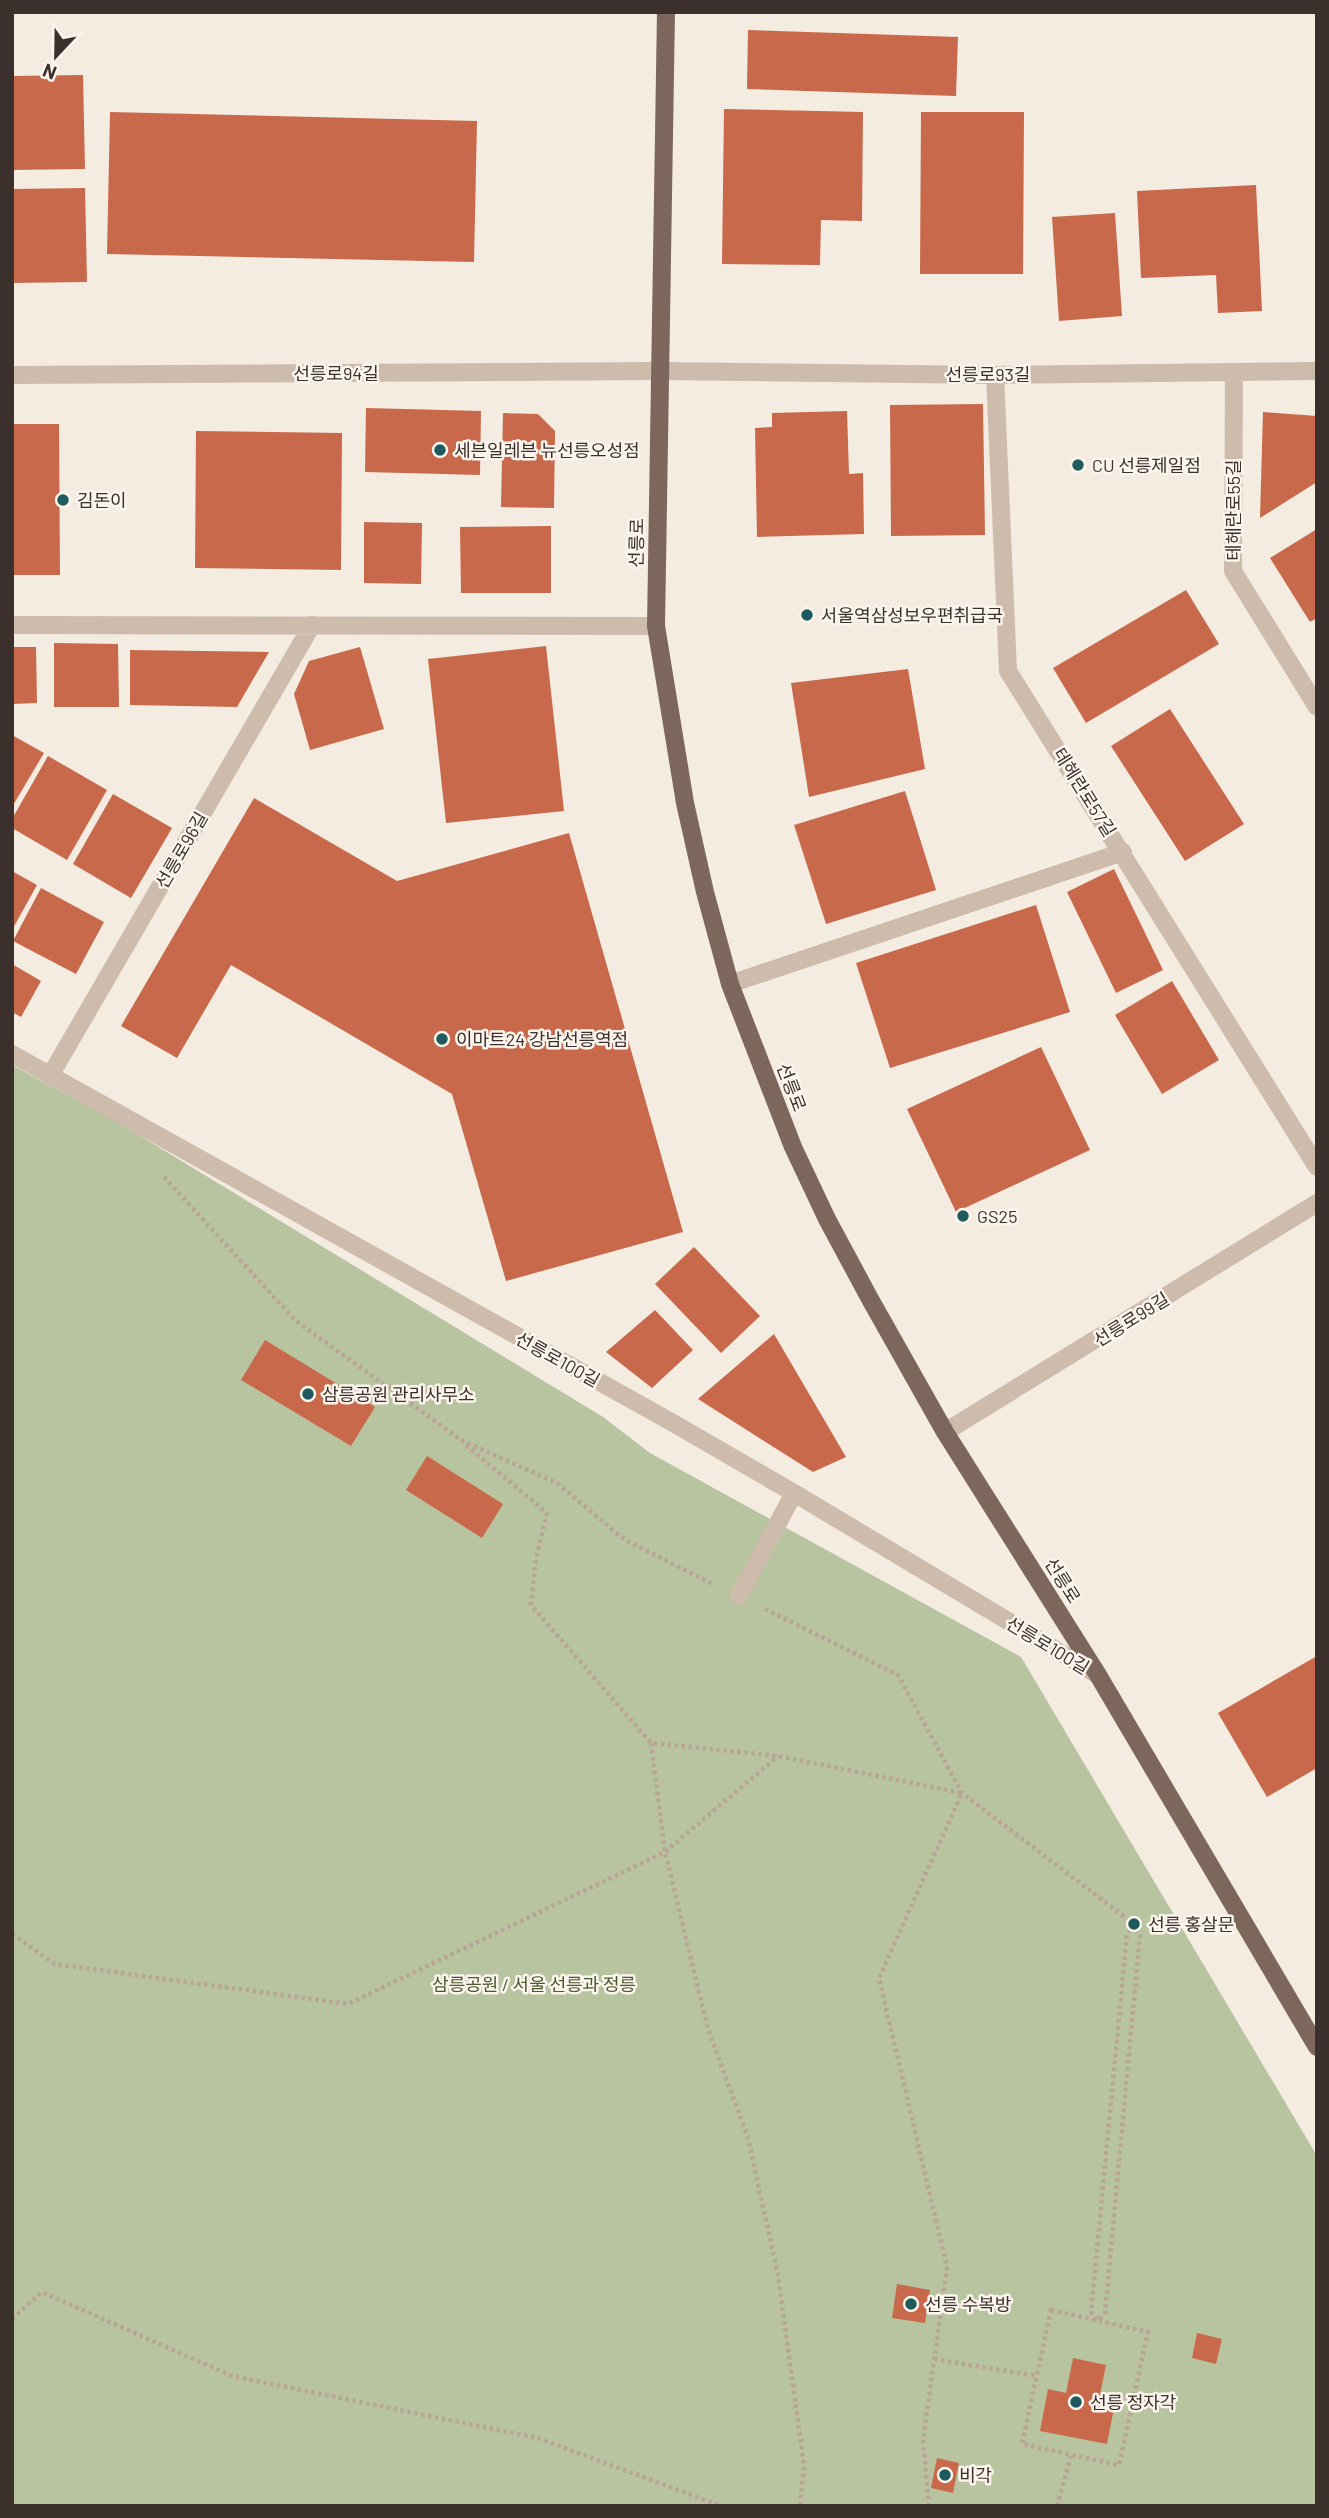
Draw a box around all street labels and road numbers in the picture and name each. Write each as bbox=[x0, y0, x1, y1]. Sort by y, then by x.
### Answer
street label: 선릉로94길 bbox=[293, 362, 379, 384]
street label: 선릉로93길 bbox=[946, 363, 1030, 385]
street label: 테헤란로55길 bbox=[1222, 459, 1244, 561]
street label: 선릉로 bbox=[625, 518, 647, 568]
street label: 테헤란로57길 bbox=[1049, 744, 1121, 840]
street label: 선릉로96길 bbox=[150, 808, 212, 892]
street label: 선릉로 bbox=[773, 1060, 811, 1114]
street label: 선릉로99길 bbox=[1089, 1287, 1173, 1351]
street label: 선릉로100길 bbox=[512, 1327, 604, 1391]
street label: 선릉로 bbox=[1041, 1553, 1085, 1607]
street label: 선릉로100길 bbox=[1003, 1612, 1093, 1678]

